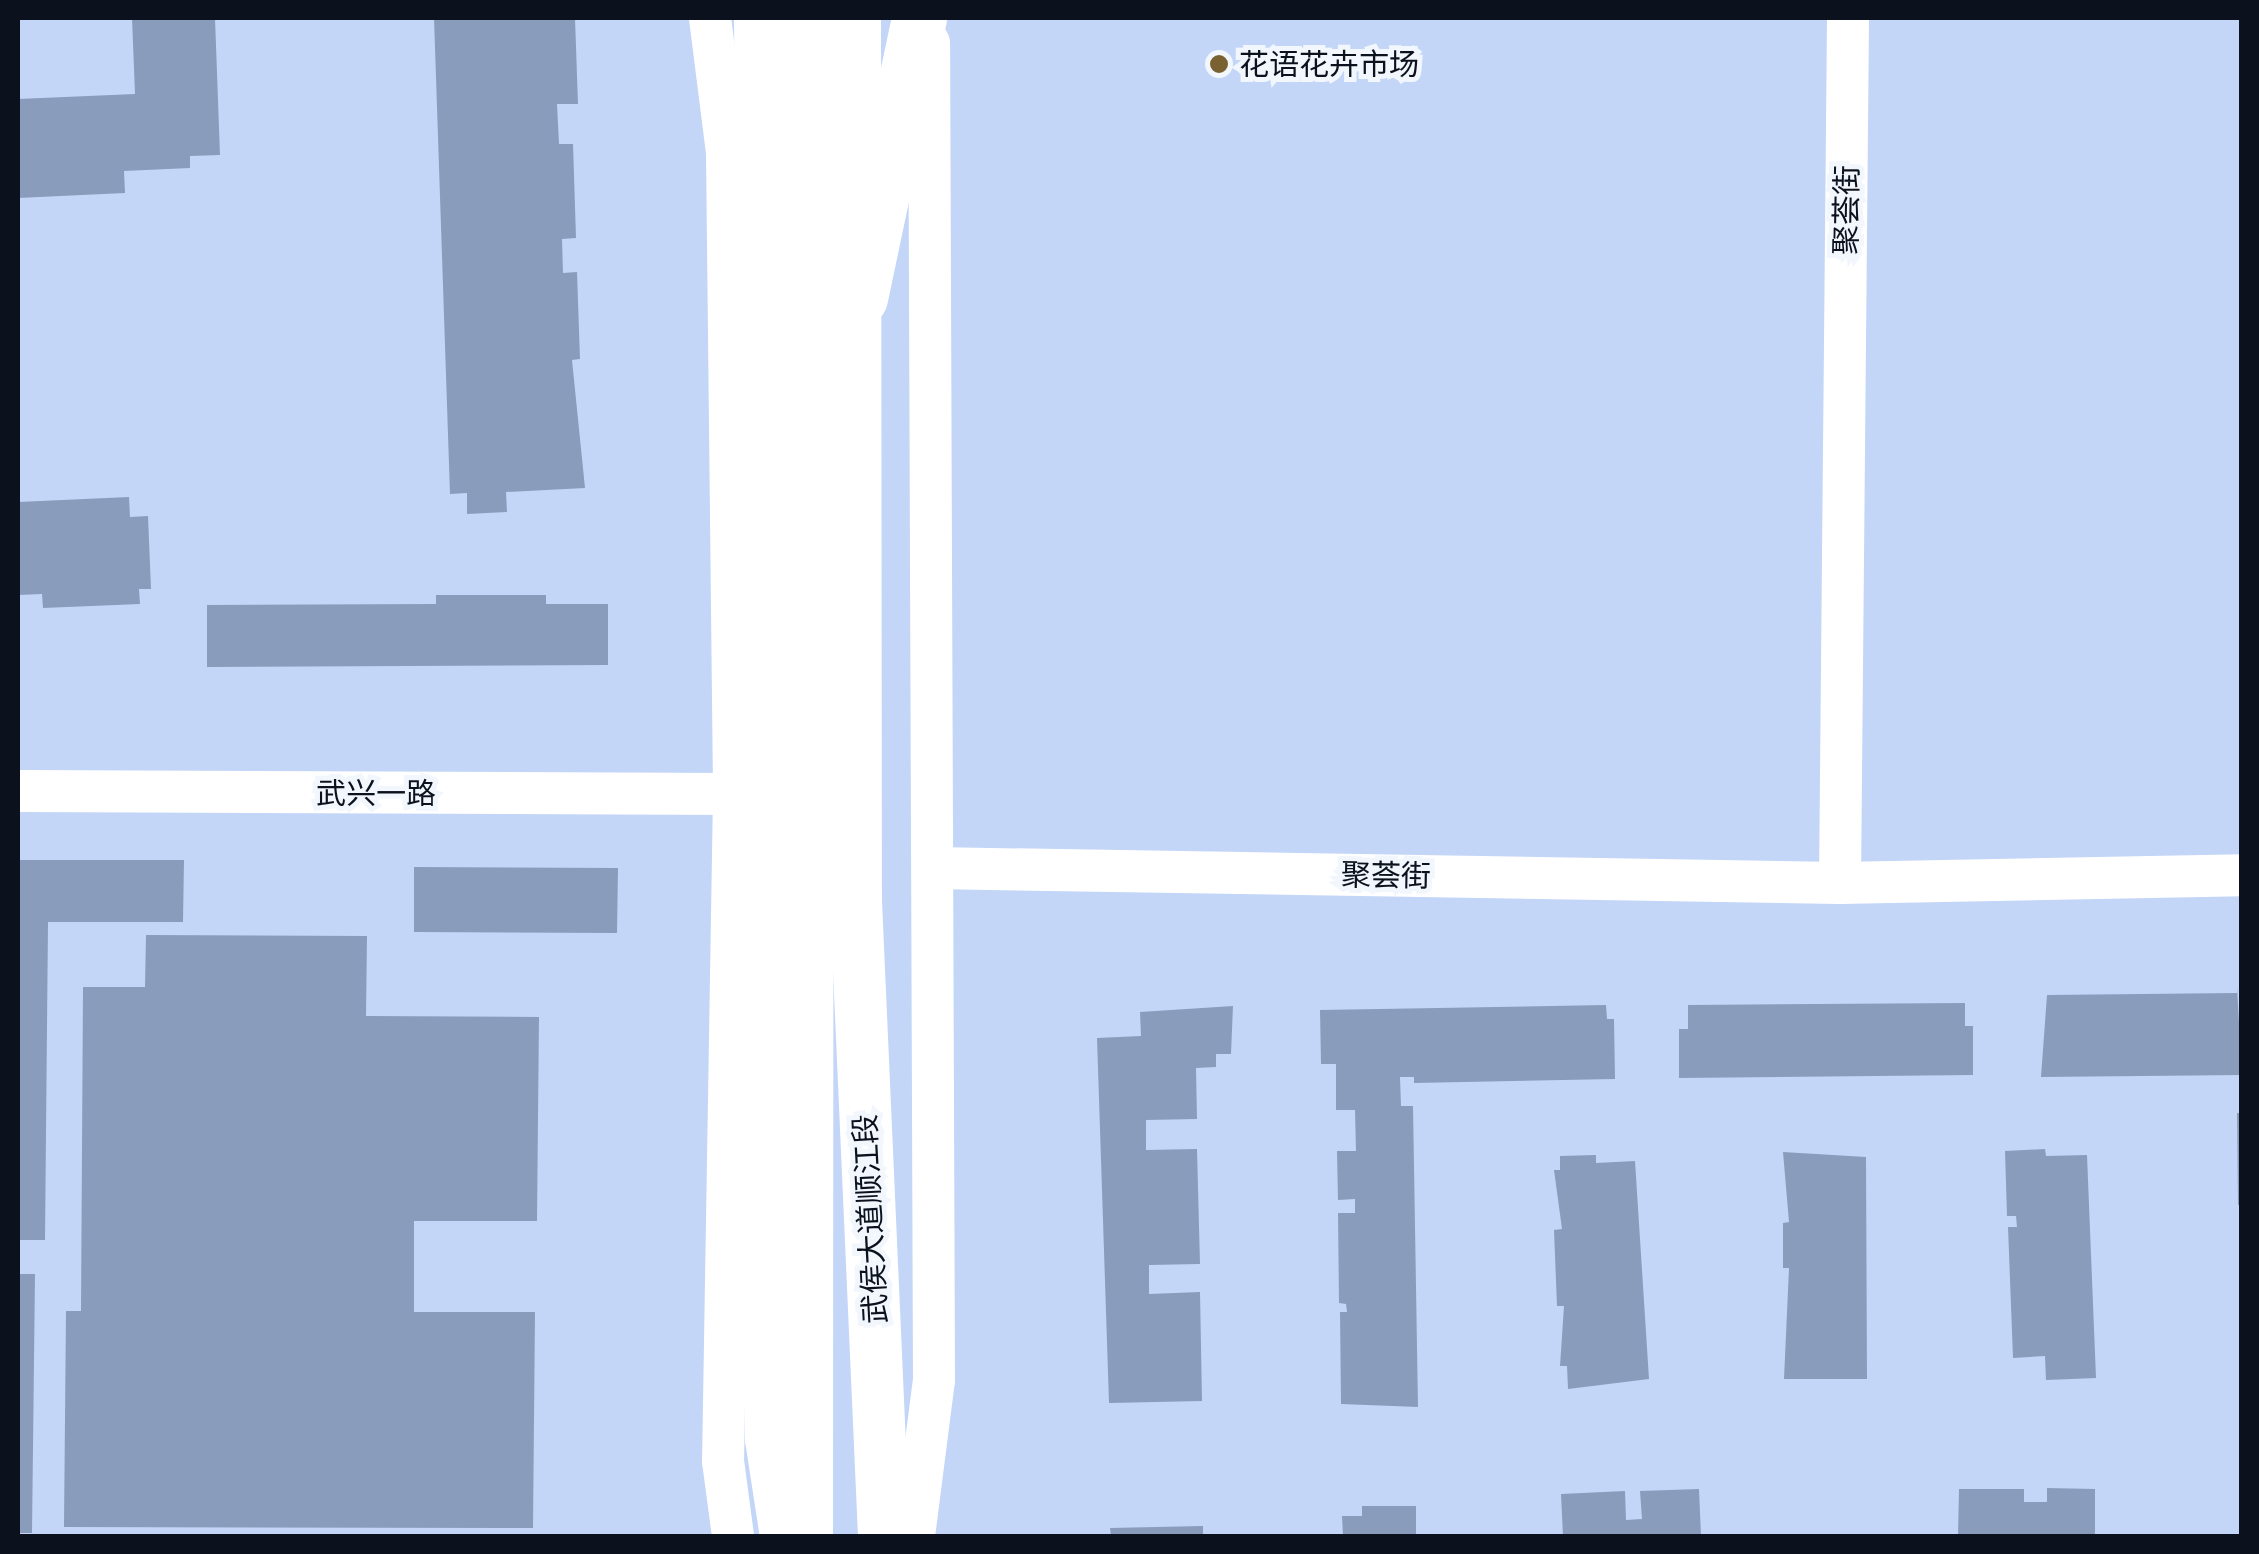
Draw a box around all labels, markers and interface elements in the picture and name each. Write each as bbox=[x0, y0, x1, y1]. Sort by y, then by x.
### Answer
place label: 花语花卉市场 bbox=[1239, 46, 1419, 82]
marker: 花语花卉市场 bbox=[1208, 53, 1230, 75]
street label: 聚荟街 bbox=[1827, 165, 1865, 255]
street label: 武兴一路 bbox=[316, 775, 436, 811]
street label: 聚荟街 bbox=[1341, 856, 1431, 894]
street label: 武侯大道顺江段 bbox=[847, 1113, 893, 1325]

